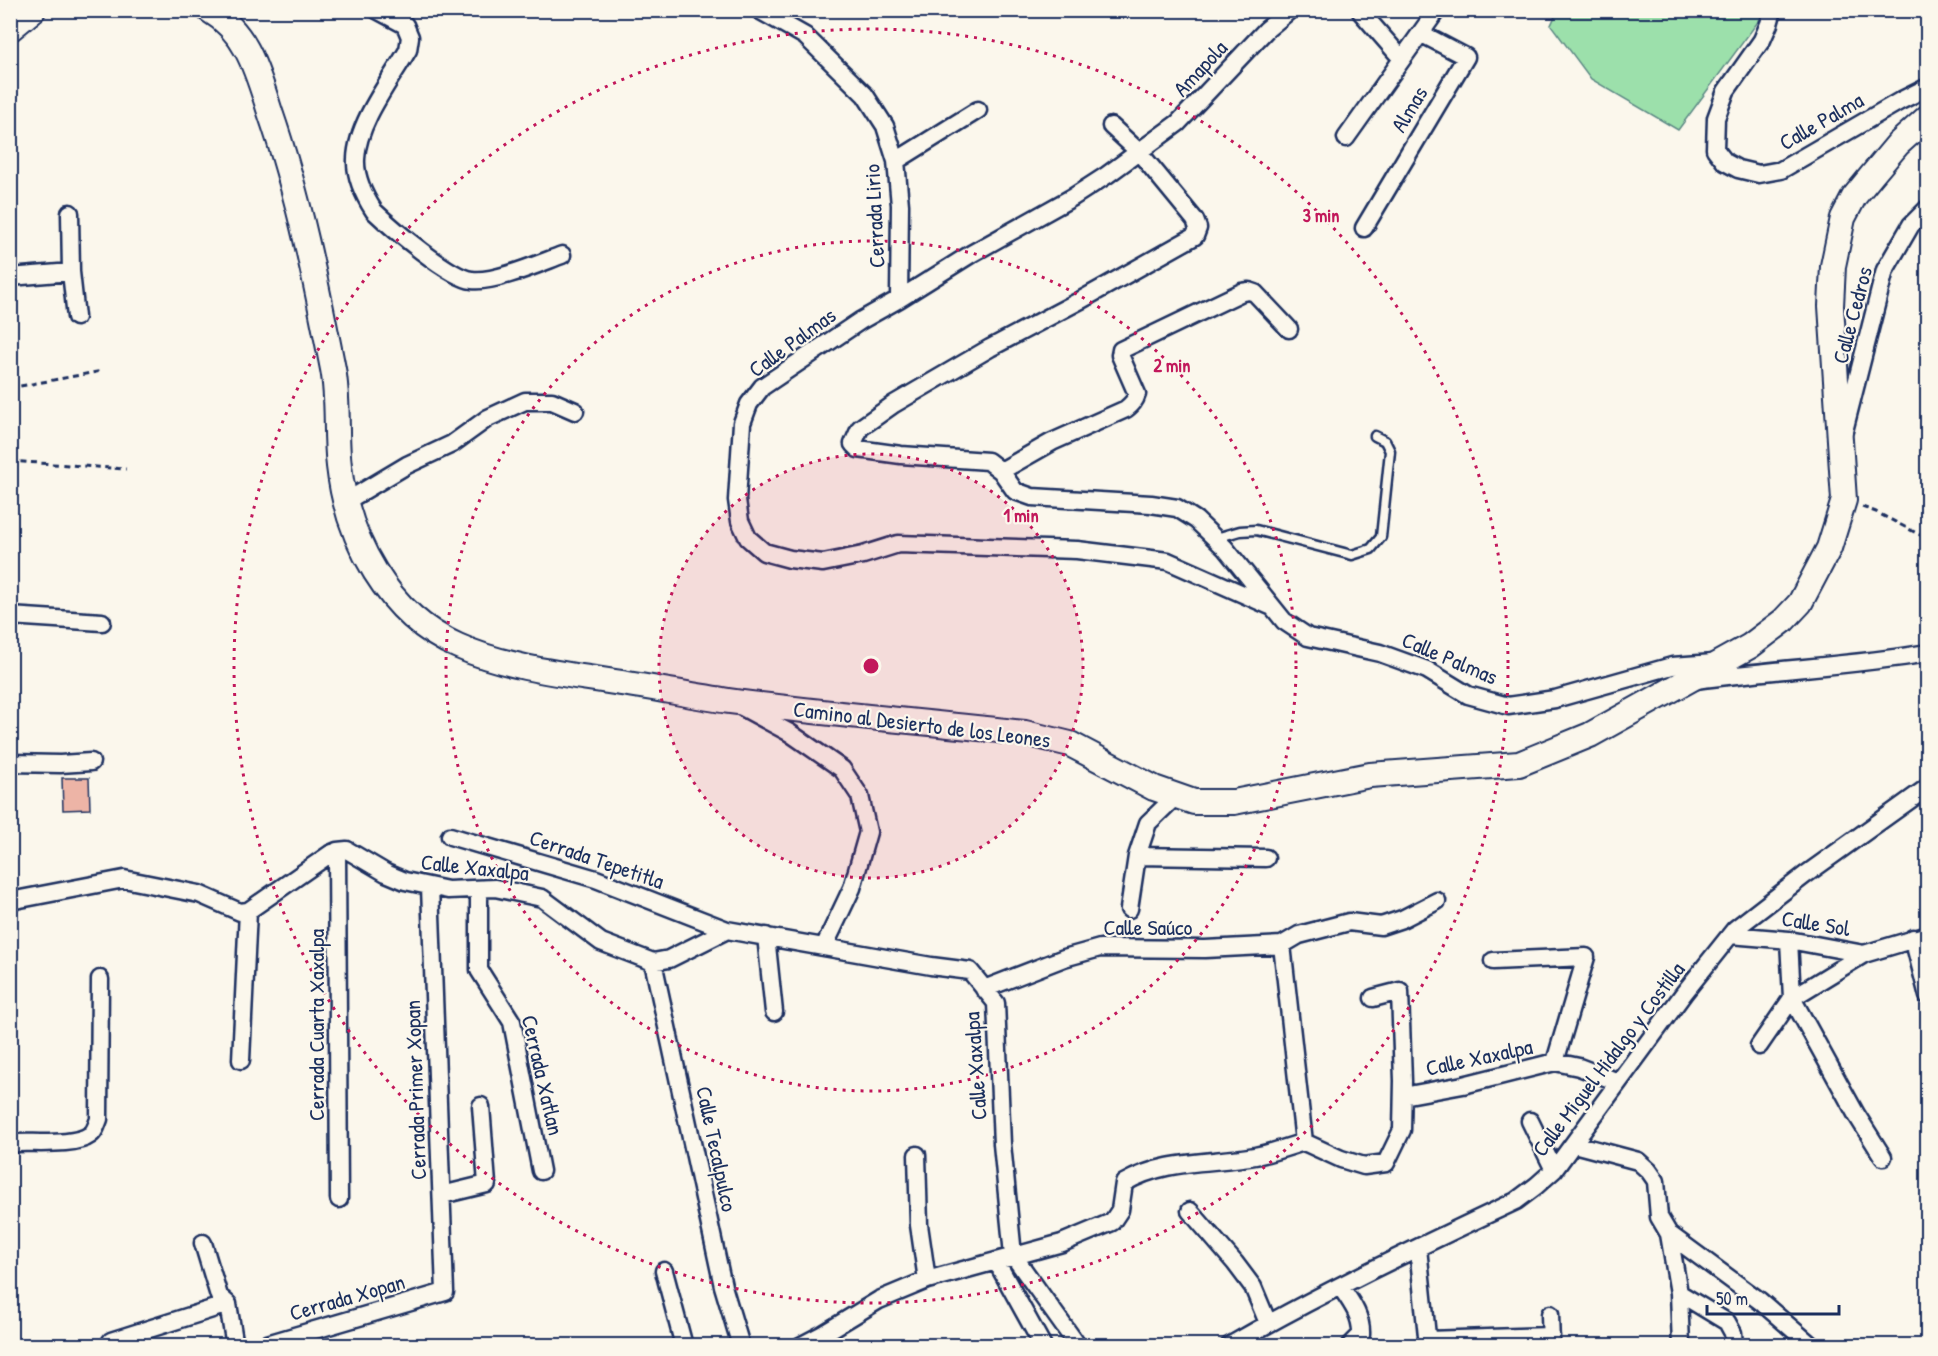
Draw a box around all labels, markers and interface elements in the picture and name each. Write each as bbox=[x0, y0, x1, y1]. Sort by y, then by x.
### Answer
street label: Amapola bbox=[1166, 33, 1234, 103]
street label: Almas bbox=[1384, 80, 1434, 138]
street label: Calle Palma bbox=[1773, 85, 1869, 157]
street label: Cerrada Lirio bbox=[856, 163, 892, 269]
text: 3 min bbox=[1303, 203, 1339, 228]
street label: Calle Cedros bbox=[1825, 263, 1879, 367]
street label: Calle Palmas bbox=[742, 300, 842, 384]
text: 2 min bbox=[1154, 353, 1190, 378]
text: 1 min bbox=[1003, 503, 1039, 528]
street label: Calle Palmas bbox=[1398, 624, 1502, 692]
centre of rings bbox=[861, 656, 881, 676]
street label: Camino al Desierto de los Leones bbox=[792, 693, 1052, 755]
street label: Cerrada Tepetitla bbox=[526, 822, 669, 896]
street label: Calle Xaxalpa bbox=[420, 846, 531, 888]
street label: Calle Sol bbox=[1780, 903, 1852, 943]
street label: Calle Saúco bbox=[1104, 912, 1193, 942]
street label: Cerrada Cuarta Xaxalpa bbox=[301, 929, 331, 1121]
street label: Calle Miguel Hidalgo y Costilla bbox=[1525, 955, 1691, 1163]
street label: Cerrada Primer Xopan bbox=[397, 1000, 433, 1180]
street label: Calle Xaxalpa bbox=[956, 1011, 994, 1121]
street label: Cerrada Xatlan bbox=[515, 1012, 571, 1138]
street label: Calle Xaxalpa bbox=[1423, 1031, 1535, 1083]
street label: Calle Tecalpulco bbox=[689, 1084, 745, 1215]
street label: Cerrada Xopan bbox=[286, 1266, 408, 1328]
scale bar bbox=[1707, 1278, 1839, 1316]
text: 50 m bbox=[1716, 1286, 1748, 1311]

